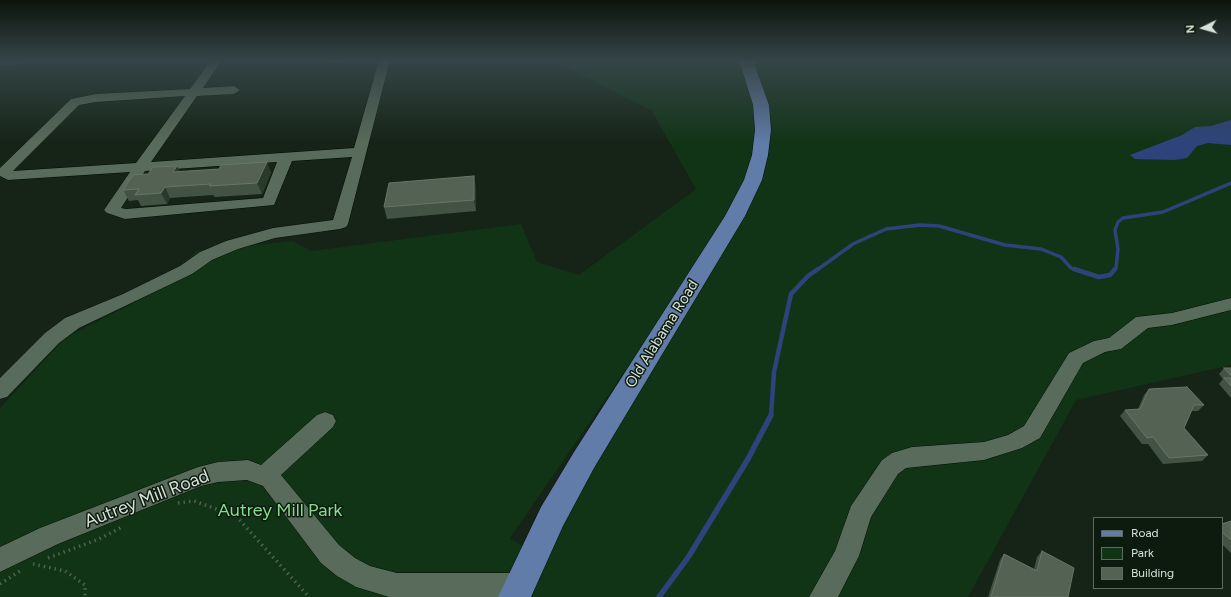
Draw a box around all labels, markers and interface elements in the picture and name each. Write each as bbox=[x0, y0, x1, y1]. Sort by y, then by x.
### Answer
north arrow bbox=[1183, 8, 1223, 48]
text: N bbox=[1184, 24, 1197, 34]
street label: Old Alabama Road bbox=[622, 277, 702, 391]
street label: Autrey Mill Road bbox=[82, 465, 212, 533]
park label: Autrey Mill Park bbox=[218, 500, 342, 522]
legend bbox=[1093, 517, 1223, 589]
text: Road bbox=[1131, 526, 1159, 540]
text: Park bbox=[1131, 546, 1154, 560]
text: Building bbox=[1131, 566, 1174, 580]

